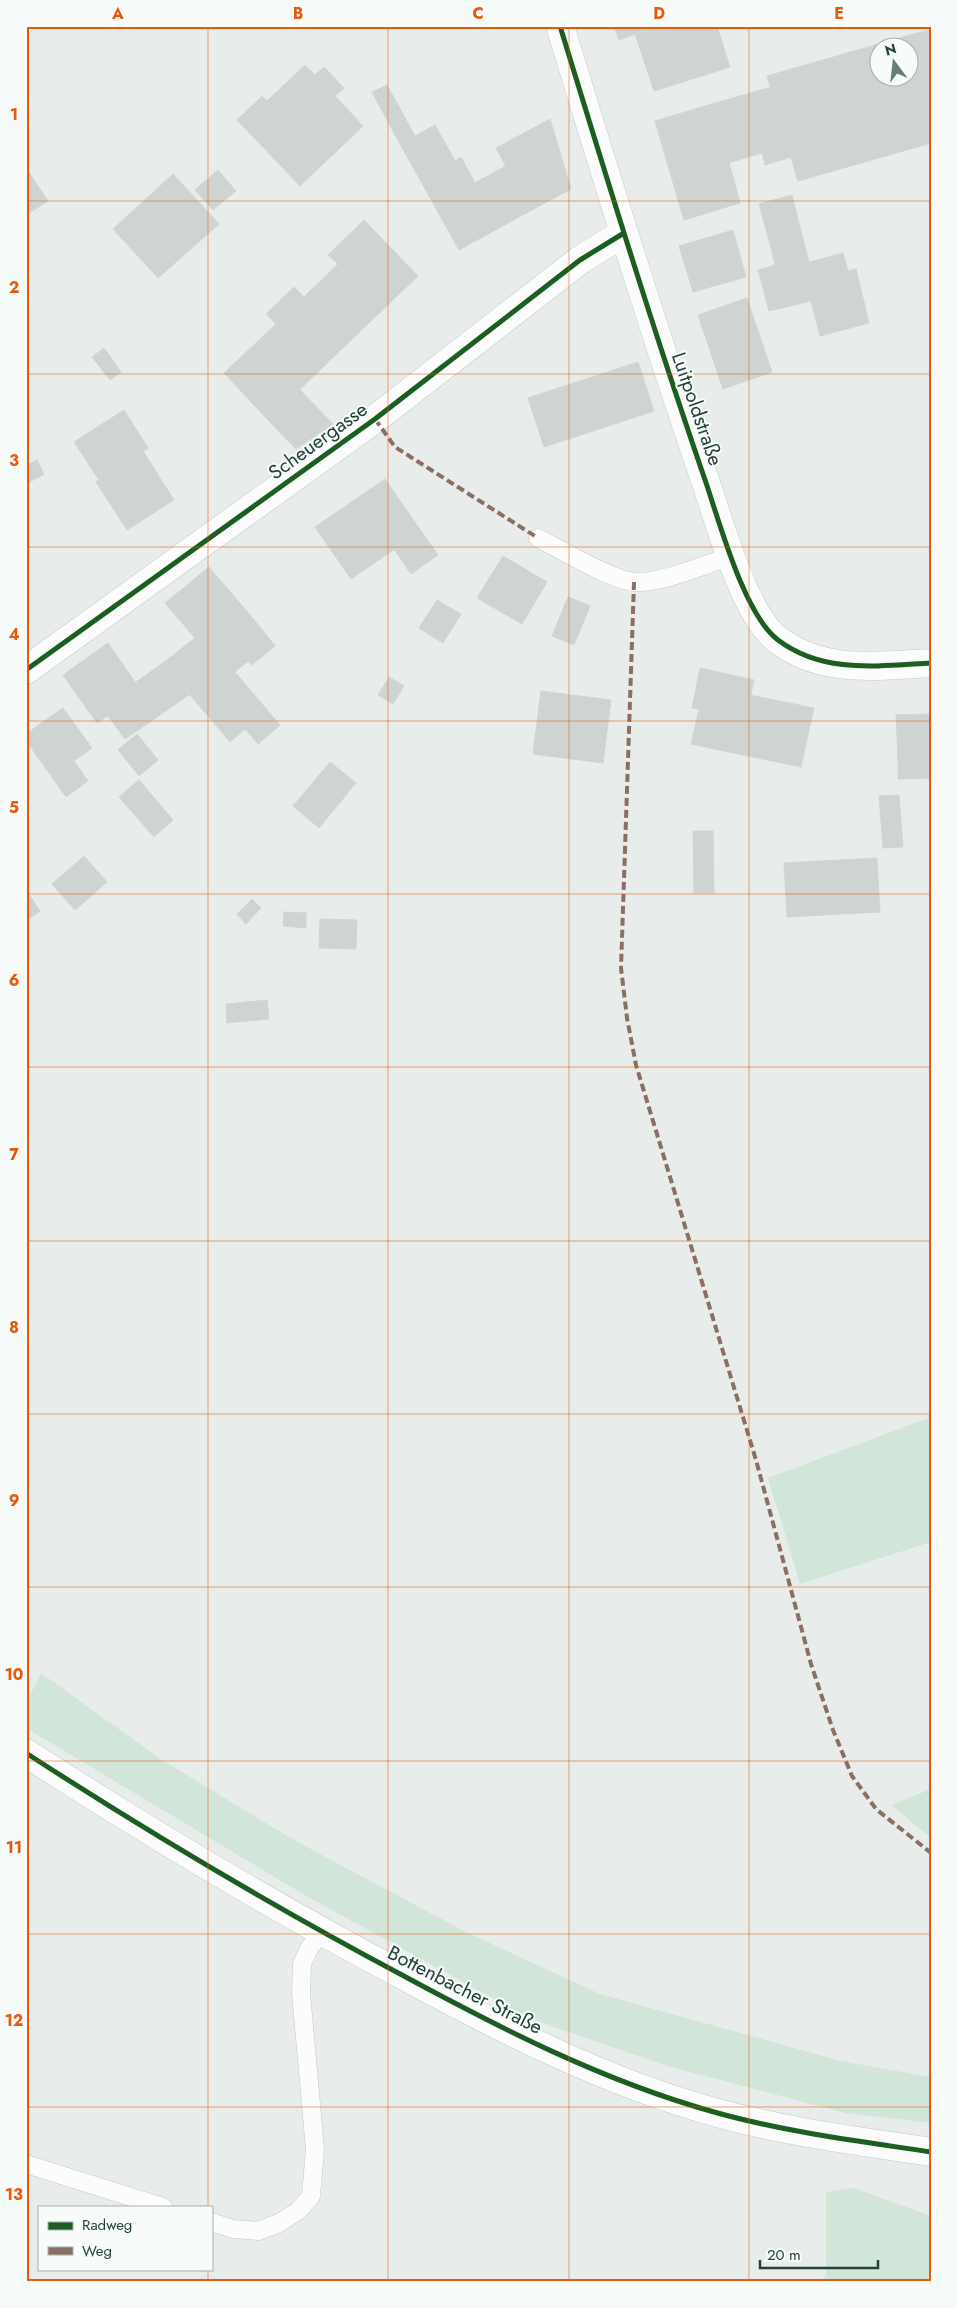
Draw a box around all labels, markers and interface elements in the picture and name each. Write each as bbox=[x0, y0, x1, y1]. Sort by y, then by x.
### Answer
text: A bbox=[111, 2, 124, 25]
text: B bbox=[293, 2, 303, 25]
text: C bbox=[472, 2, 484, 25]
text: D bbox=[653, 2, 665, 25]
text: E bbox=[834, 2, 844, 25]
north arrow bbox=[870, 38, 920, 88]
text: N bbox=[883, 38, 899, 61]
text: 1 bbox=[10, 103, 18, 126]
text: 2 bbox=[9, 276, 19, 299]
street label: Luitpoldstraße bbox=[664, 348, 730, 470]
street label: Scheuergasse bbox=[263, 395, 373, 487]
text: 3 bbox=[9, 449, 19, 472]
text: 4 bbox=[8, 623, 20, 646]
text: 5 bbox=[9, 796, 19, 819]
text: 6 bbox=[9, 969, 19, 992]
text: 7 bbox=[9, 1143, 19, 1166]
text: 8 bbox=[9, 1316, 19, 1339]
text: 9 bbox=[9, 1489, 19, 1512]
text: 10 bbox=[5, 1663, 23, 1686]
text: 11 bbox=[6, 1836, 22, 1859]
street label: Bottenbacher Straße bbox=[382, 1938, 548, 2042]
text: 12 bbox=[5, 2009, 23, 2032]
text: 13 bbox=[5, 2183, 23, 2206]
legend bbox=[38, 2206, 212, 2270]
text: Radweg bbox=[82, 2214, 132, 2236]
scale bar bbox=[760, 2238, 877, 2270]
text: Weg bbox=[82, 2240, 112, 2262]
text: 20 m bbox=[767, 2244, 801, 2266]

